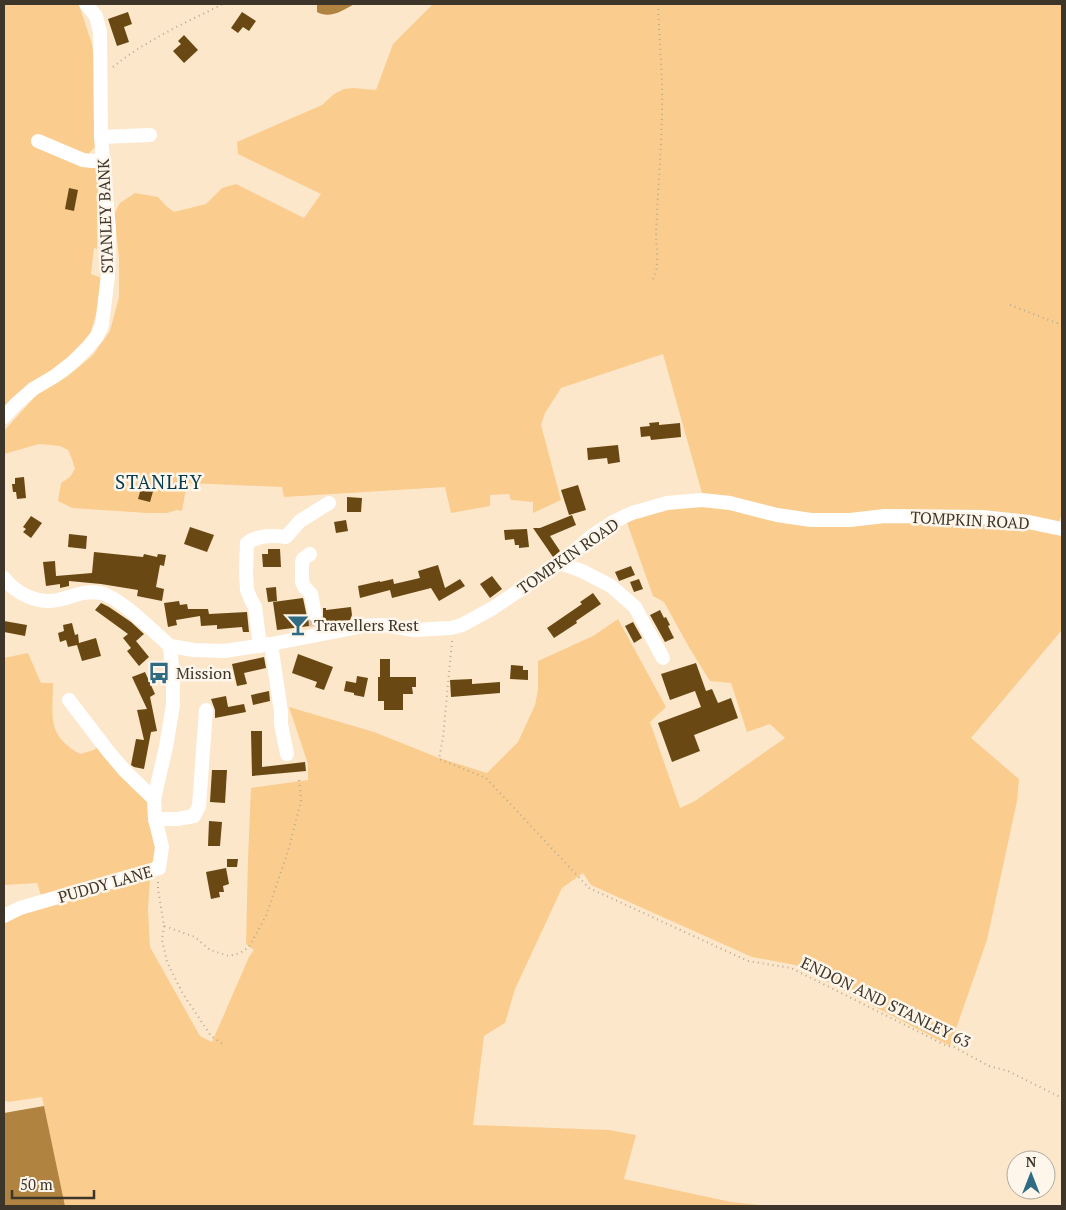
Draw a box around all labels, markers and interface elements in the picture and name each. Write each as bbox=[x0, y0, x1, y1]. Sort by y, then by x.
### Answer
street label: STANLEY BANK bbox=[92, 158, 118, 274]
district label: STANLEY bbox=[115, 469, 203, 494]
street label: TOMPKIN ROAD bbox=[910, 506, 1030, 534]
street label: TOMPKIN ROAD bbox=[513, 513, 623, 599]
bar icon: Travellers Rest bbox=[285, 612, 311, 638]
place label: Travellers Rest bbox=[314, 614, 419, 636]
bus stop icon: Mission bbox=[146, 660, 172, 686]
place label: Mission bbox=[176, 662, 232, 684]
street label: PUDDY LANE bbox=[55, 860, 155, 908]
street label: ENDON AND STANLEY 63 bbox=[797, 951, 975, 1053]
north arrow bbox=[1006, 1150, 1056, 1200]
text: N bbox=[1026, 1152, 1037, 1171]
scale bar bbox=[12, 1168, 95, 1200]
text: 50 m bbox=[20, 1174, 53, 1194]

